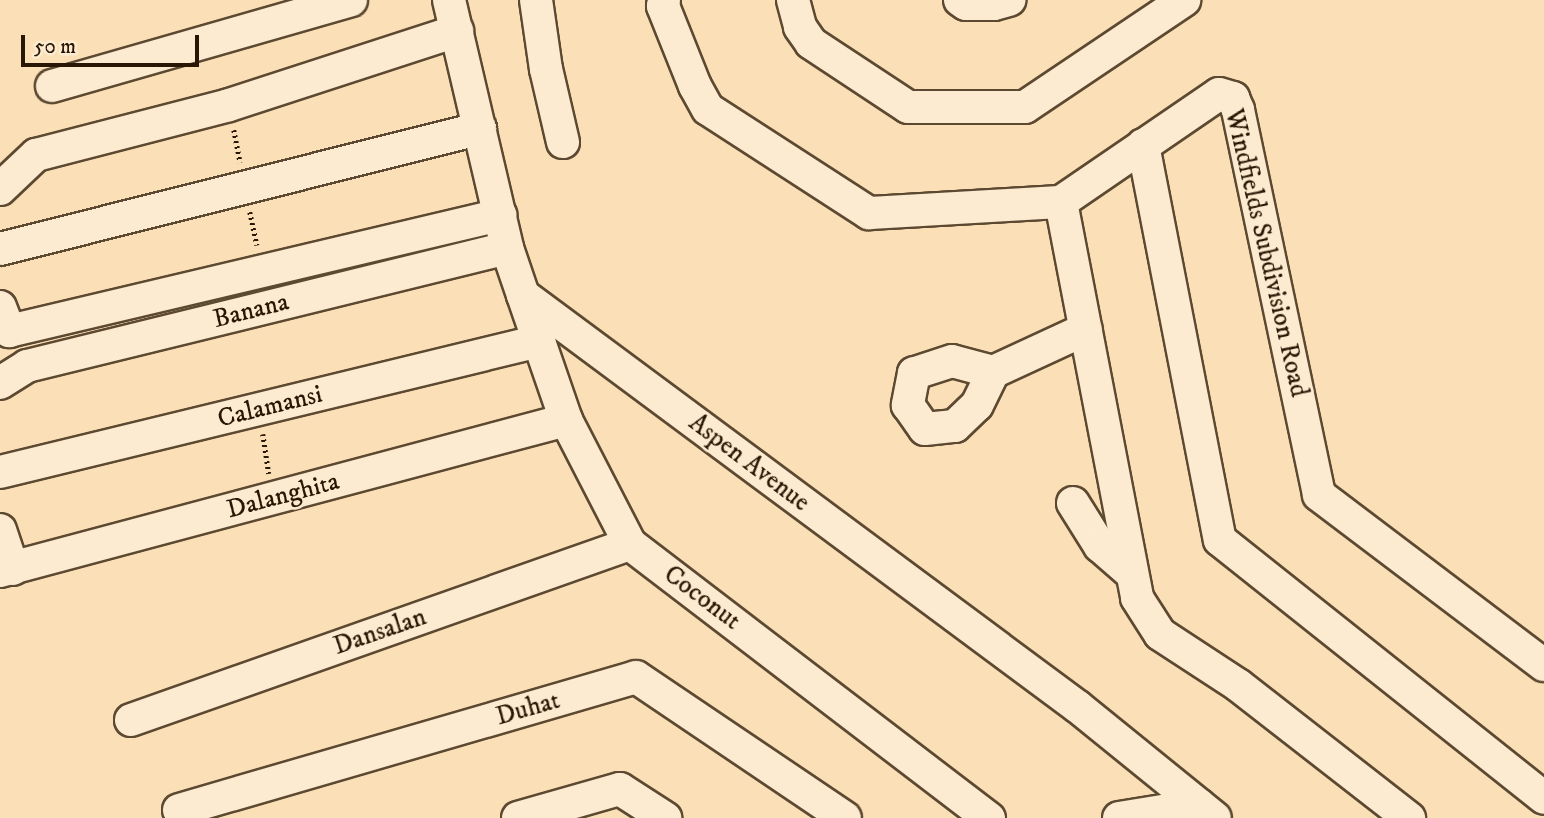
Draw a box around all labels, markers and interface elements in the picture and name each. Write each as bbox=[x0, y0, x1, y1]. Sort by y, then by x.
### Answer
scale bar bbox=[24, 21, 203, 65]
text: 50 m bbox=[34, 34, 76, 60]
street label: Windfields Subdivision Road bbox=[1218, 106, 1314, 400]
street label: Banana bbox=[210, 287, 292, 335]
street label: Calamansi bbox=[214, 379, 326, 435]
street label: Aspen Avenue bbox=[682, 407, 816, 519]
street label: Dalanghita bbox=[223, 466, 343, 526]
street label: Coconut bbox=[657, 559, 747, 637]
street label: Dansalan bbox=[329, 602, 431, 662]
street label: Duhat bbox=[492, 685, 564, 733]

